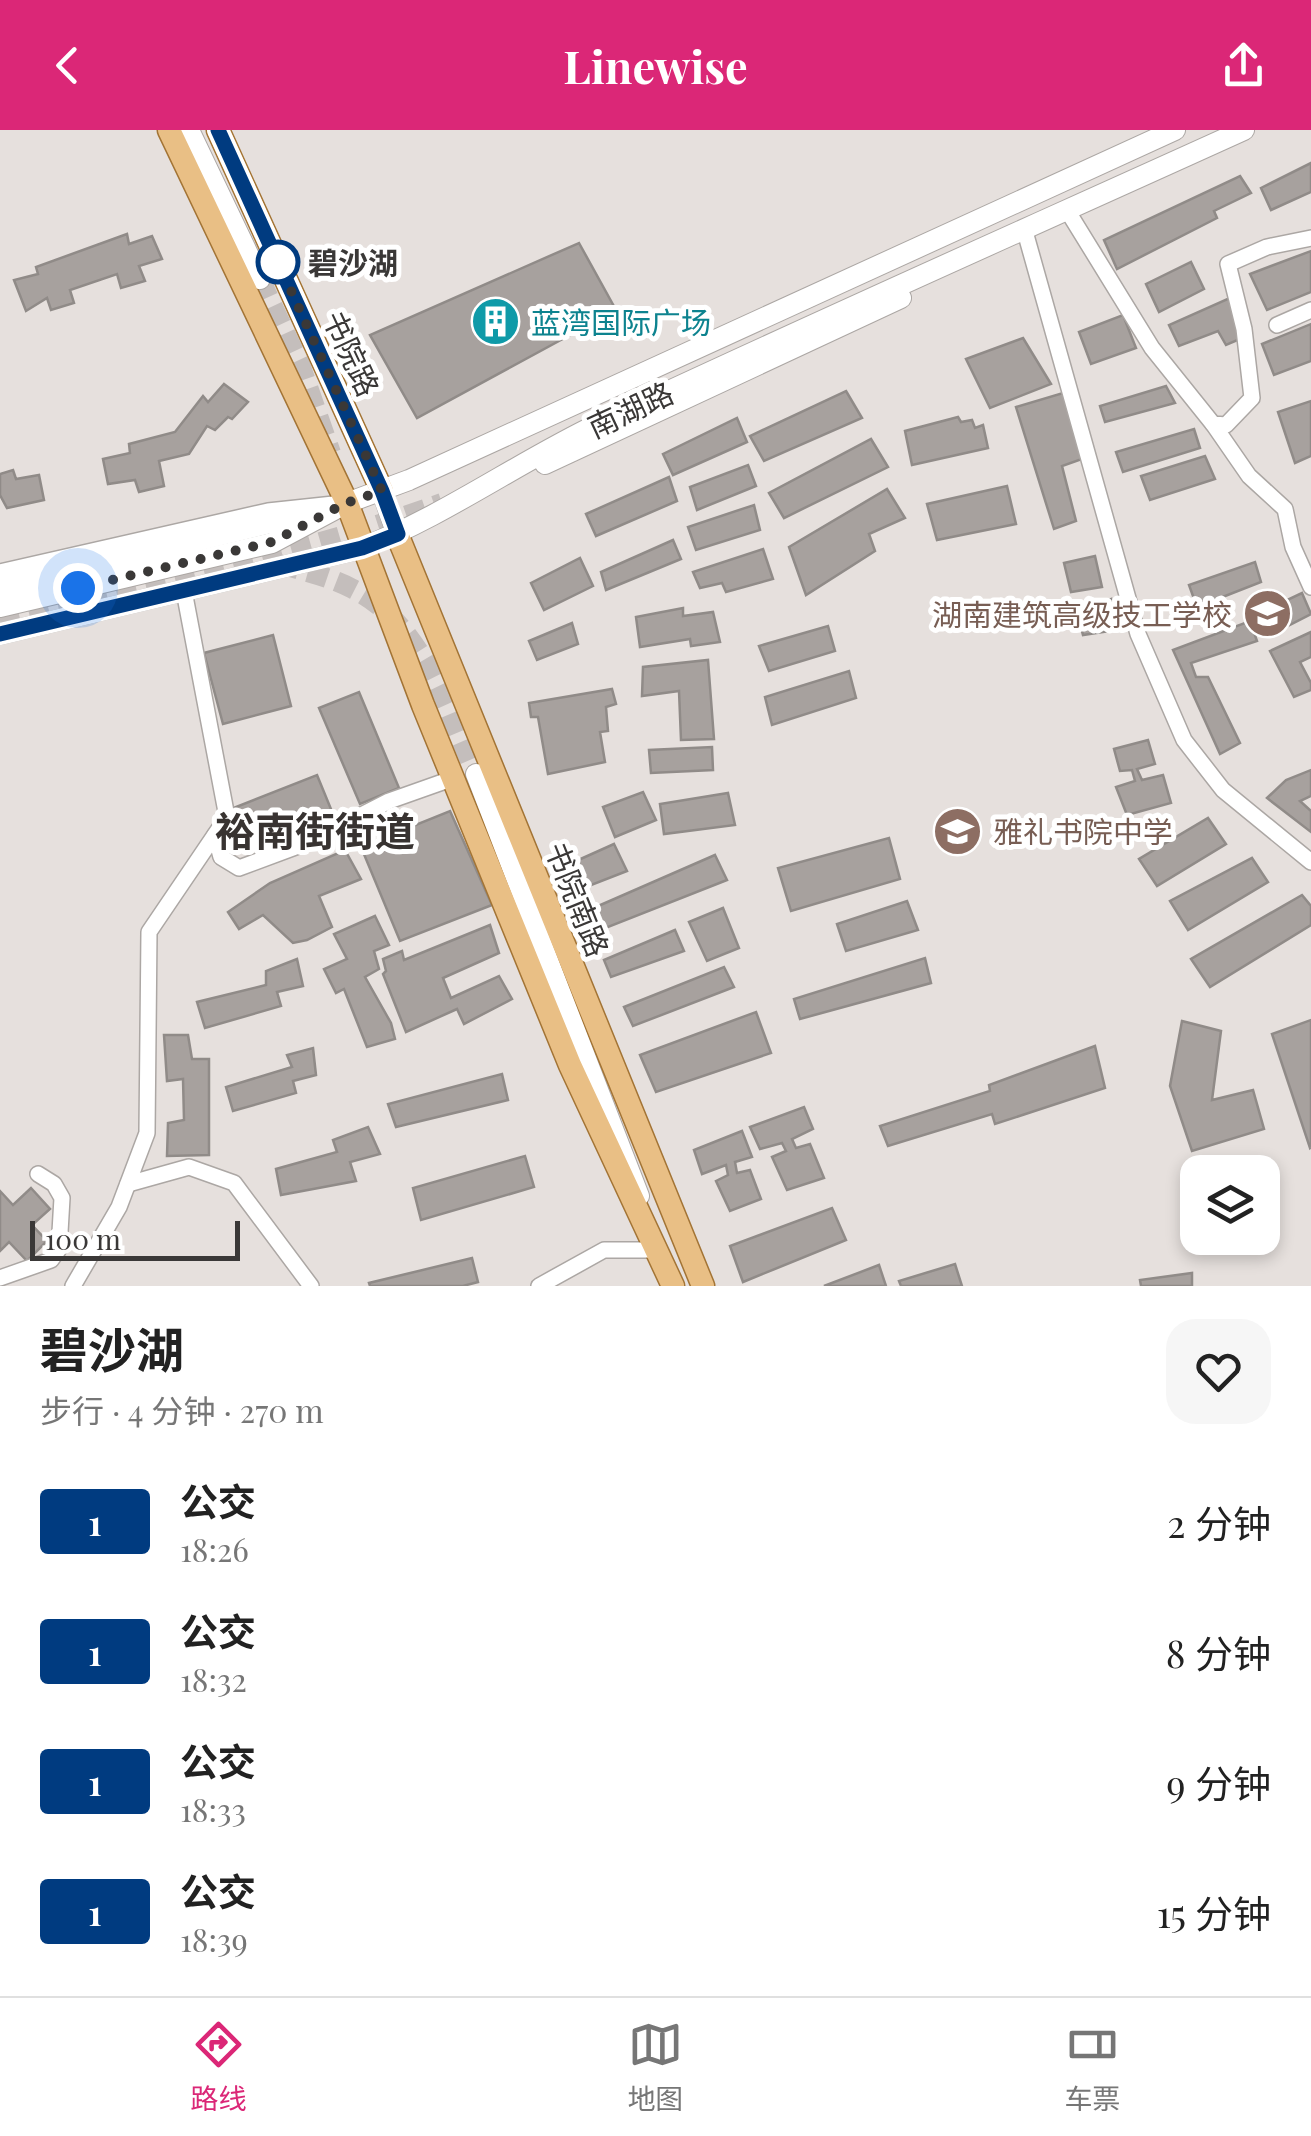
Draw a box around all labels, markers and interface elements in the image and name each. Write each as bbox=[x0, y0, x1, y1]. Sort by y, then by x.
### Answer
text: Linewise bbox=[563, 35, 748, 95]
icon: back bbox=[40, 38, 95, 93]
icon: share bbox=[1216, 38, 1271, 93]
marker: 碧沙湖 bbox=[257, 241, 299, 283]
place label: 碧沙湖 bbox=[308, 242, 398, 282]
building icon: 蓝湾国际广场 bbox=[470, 296, 522, 348]
place label: 蓝湾国际广场 bbox=[531, 302, 711, 342]
street label: 书院路 bbox=[315, 304, 389, 402]
street label: 南湖路 bbox=[581, 372, 679, 446]
your location bbox=[53, 563, 103, 613]
school or university icon: 湖南建筑高级技工学校 bbox=[1241, 588, 1293, 640]
place label: 湖南建筑高级技工学校 bbox=[932, 594, 1232, 634]
district label: 裕南街街道 bbox=[215, 803, 415, 856]
school or university icon: 雅礼书院中学 bbox=[932, 805, 984, 857]
place label: 雅礼书院中学 bbox=[993, 811, 1173, 851]
street label: 书院南路 bbox=[537, 836, 619, 962]
map controls bbox=[1180, 1155, 1280, 1255]
button: layers bbox=[1180, 1155, 1280, 1255]
scale bar bbox=[30, 1216, 240, 1260]
text: 100 m bbox=[45, 1220, 121, 1257]
text: 碧沙湖 bbox=[40, 1316, 184, 1380]
button: heart bbox=[1166, 1319, 1271, 1424]
text: 步行 · 4 分钟 · 270 m bbox=[40, 1388, 324, 1431]
text: 公交 bbox=[180, 1475, 256, 1526]
text: 2 分钟 bbox=[1167, 1497, 1271, 1548]
text: 1 bbox=[88, 1498, 102, 1545]
text: 18:26 bbox=[180, 1527, 249, 1570]
text: 公交 bbox=[180, 1605, 256, 1656]
text: 8 分钟 bbox=[1166, 1627, 1271, 1678]
text: 1 bbox=[88, 1628, 102, 1675]
text: 18:32 bbox=[180, 1657, 247, 1700]
text: 公交 bbox=[180, 1735, 256, 1786]
text: 9 分钟 bbox=[1166, 1757, 1271, 1808]
text: 1 bbox=[88, 1758, 102, 1805]
text: 18:33 bbox=[180, 1787, 246, 1830]
text: 公交 bbox=[180, 1865, 256, 1916]
text: 15 分钟 bbox=[1157, 1887, 1271, 1938]
text: 1 bbox=[88, 1888, 102, 1935]
text: 18:39 bbox=[180, 1917, 248, 1960]
tab: 路线 bbox=[190, 2017, 247, 2117]
tab: 地图 bbox=[627, 2017, 684, 2117]
tab: 车票 bbox=[1064, 2017, 1121, 2117]

